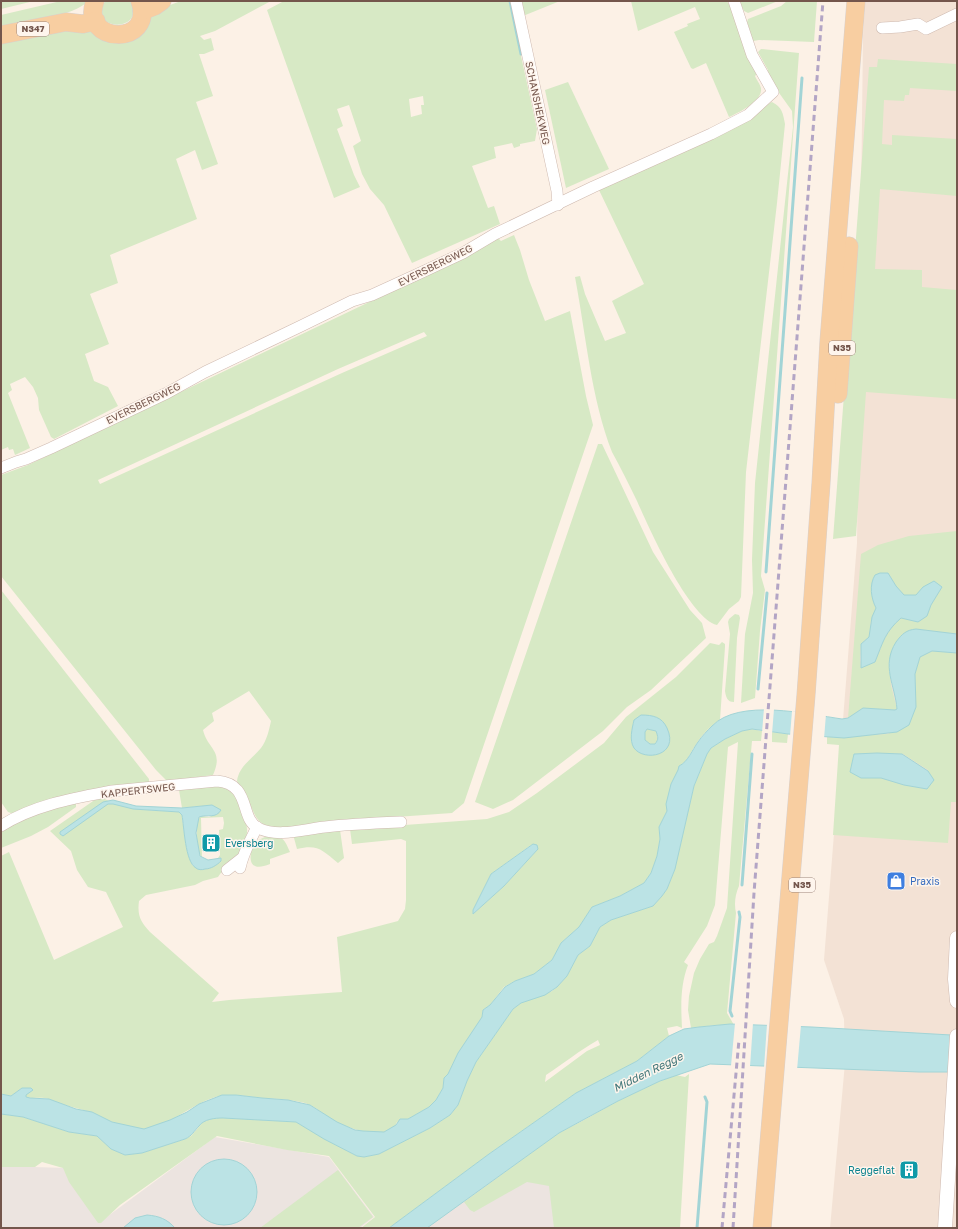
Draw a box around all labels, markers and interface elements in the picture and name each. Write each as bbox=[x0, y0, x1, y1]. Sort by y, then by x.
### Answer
road number: N347 bbox=[17, 22, 49, 36]
street label: SCHANSHEKWEG bbox=[523, 60, 553, 146]
street label: EVERSBERGWEG bbox=[396, 242, 474, 288]
road number: N35 bbox=[829, 341, 855, 355]
street label: EVERSBERGWEG bbox=[104, 380, 182, 426]
street label: KAPPERTSWEG bbox=[100, 780, 176, 800]
building icon: Eversberg bbox=[200, 832, 222, 854]
place label: Eversberg bbox=[225, 837, 273, 849]
shop icon: Praxis bbox=[885, 870, 907, 892]
place label: Praxis bbox=[910, 875, 939, 887]
road number: N35 bbox=[789, 878, 815, 892]
water label: Midden Regge bbox=[611, 1048, 686, 1095]
building icon: Reggeflat bbox=[898, 1159, 920, 1181]
place label: Reggeflat bbox=[848, 1164, 895, 1176]

